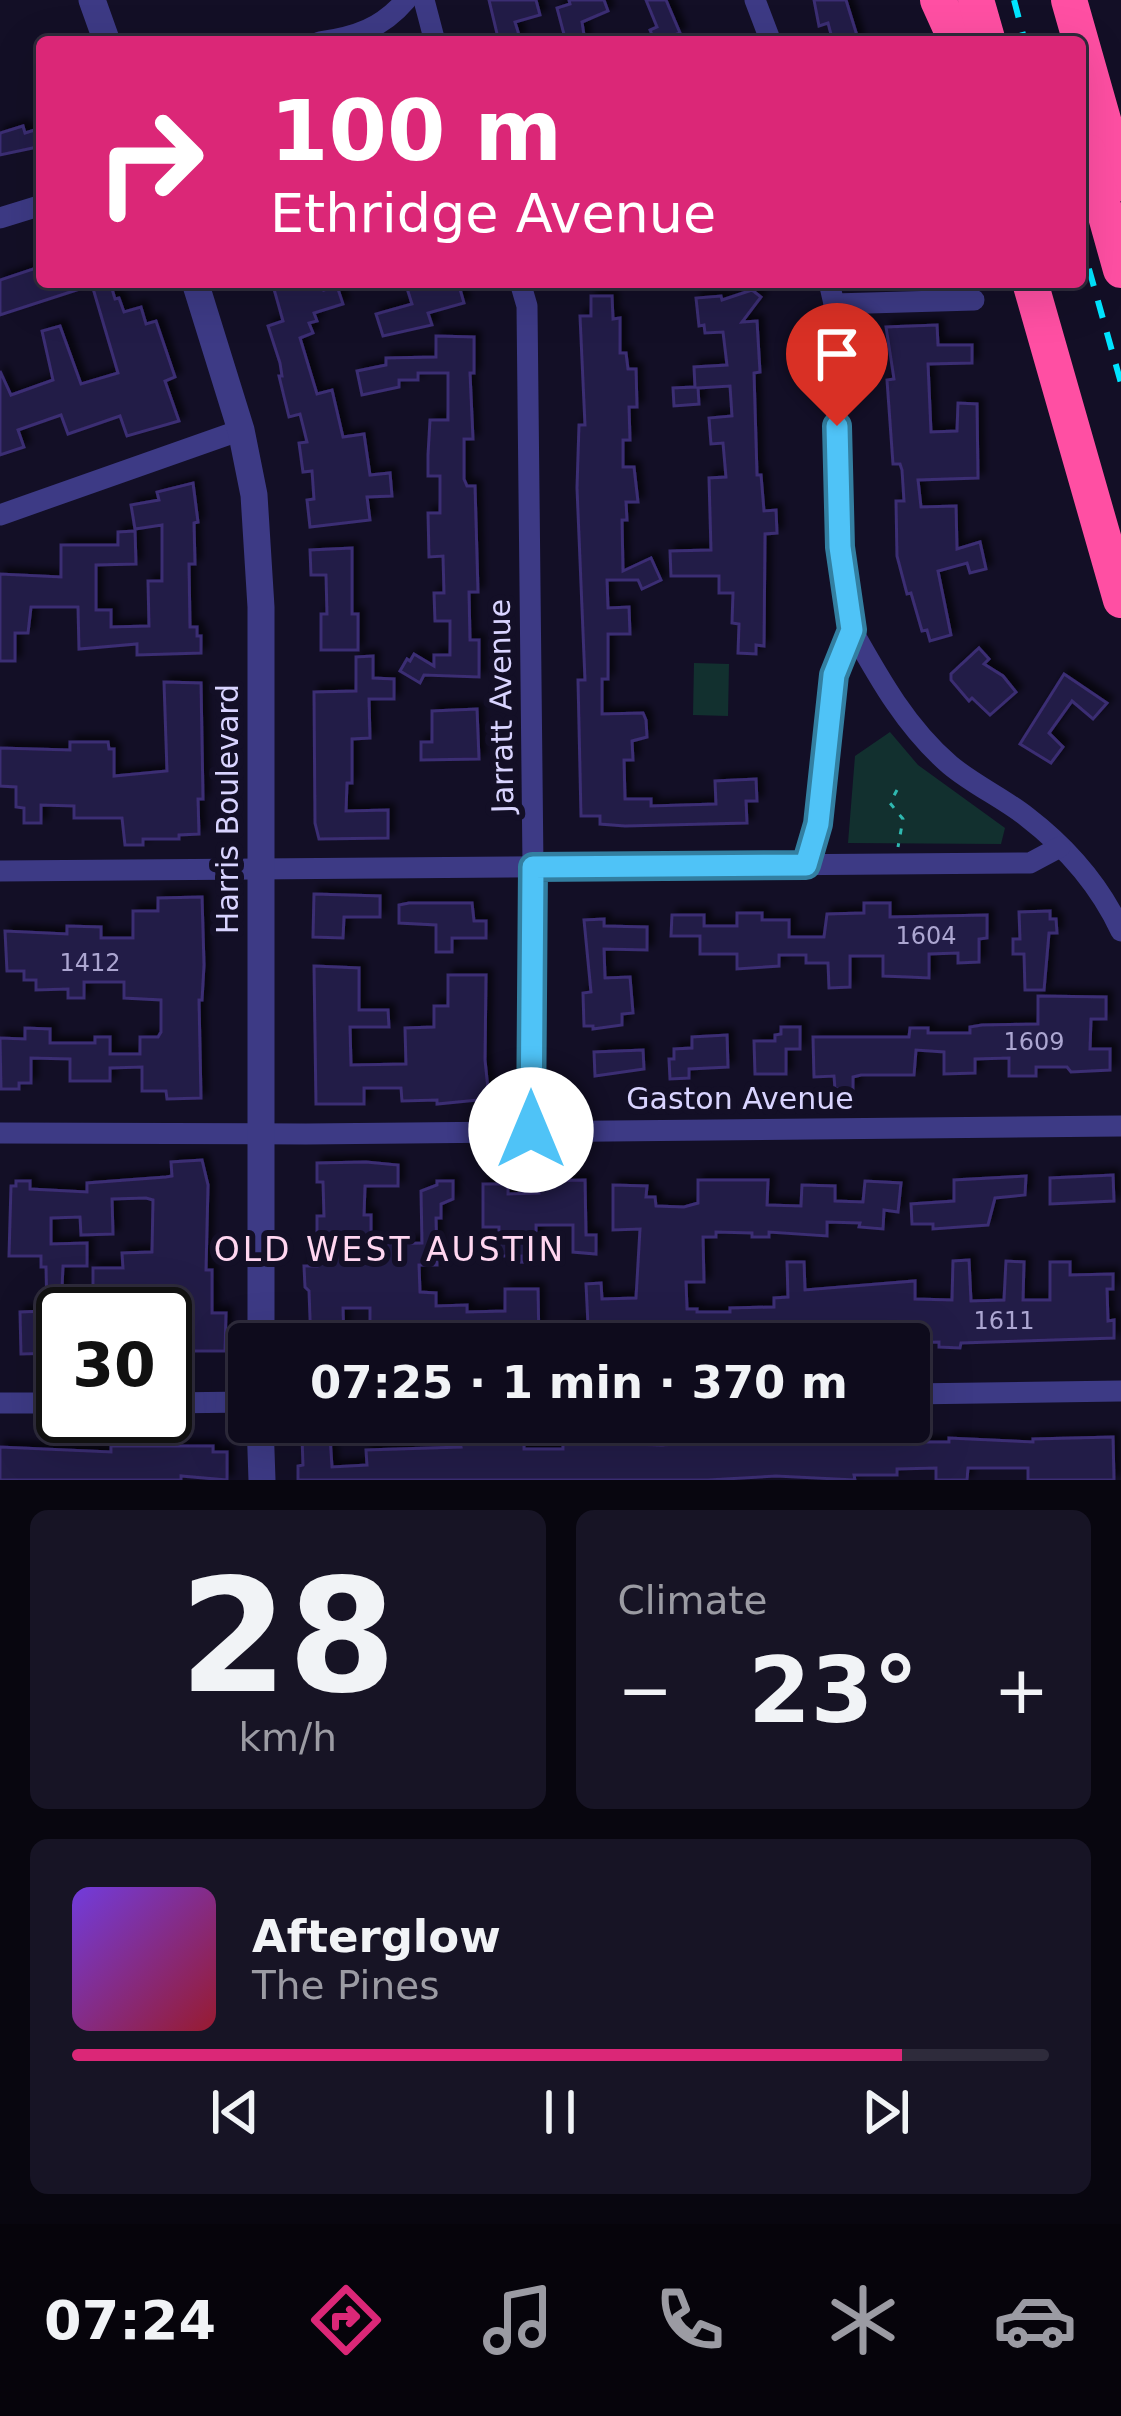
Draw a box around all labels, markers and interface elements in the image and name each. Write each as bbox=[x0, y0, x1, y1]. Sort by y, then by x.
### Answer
text: 100 m bbox=[270, 82, 562, 180]
icon: right bbox=[72, 84, 228, 240]
text: Ethridge Avenue bbox=[270, 182, 716, 245]
pin bbox=[786, 303, 888, 426]
icon: arrive bbox=[804, 321, 870, 387]
street label: Jarratt Avenue bbox=[482, 599, 520, 815]
street label: Harris Boulevard bbox=[210, 684, 245, 934]
house number: 1604 bbox=[895, 922, 957, 950]
house number: 1412 bbox=[59, 949, 121, 977]
house number: 1609 bbox=[1003, 1028, 1065, 1056]
position arrow bbox=[468, 1067, 594, 1193]
street label: Gaston Avenue bbox=[626, 1081, 854, 1116]
district label: OLD WEST AUSTIN bbox=[214, 1230, 566, 1269]
speed limit sign: 30 bbox=[36, 1287, 192, 1443]
house number: 1611 bbox=[973, 1307, 1035, 1335]
text: 07:25 · 1 min · 370 m bbox=[310, 1356, 848, 1409]
text: 28 bbox=[179, 1546, 396, 1728]
text: Climate bbox=[618, 1578, 768, 1623]
text: 23° bbox=[748, 1638, 918, 1743]
text: − bbox=[618, 1652, 673, 1729]
text: + bbox=[994, 1652, 1049, 1729]
text: km/h bbox=[239, 1715, 337, 1760]
text: Afterglow bbox=[252, 1910, 501, 1963]
text: The Pines bbox=[252, 1963, 439, 2008]
icon: previous bbox=[202, 2079, 268, 2145]
icon: pause bbox=[527, 2079, 593, 2145]
icon: next bbox=[853, 2079, 919, 2145]
icon: directions bbox=[304, 2278, 388, 2362]
icon: music bbox=[476, 2278, 560, 2362]
icon: phone bbox=[648, 2278, 732, 2362]
icon: climate bbox=[821, 2278, 905, 2362]
icon: car bbox=[993, 2278, 1077, 2362]
text: 07:24 bbox=[44, 2289, 216, 2352]

